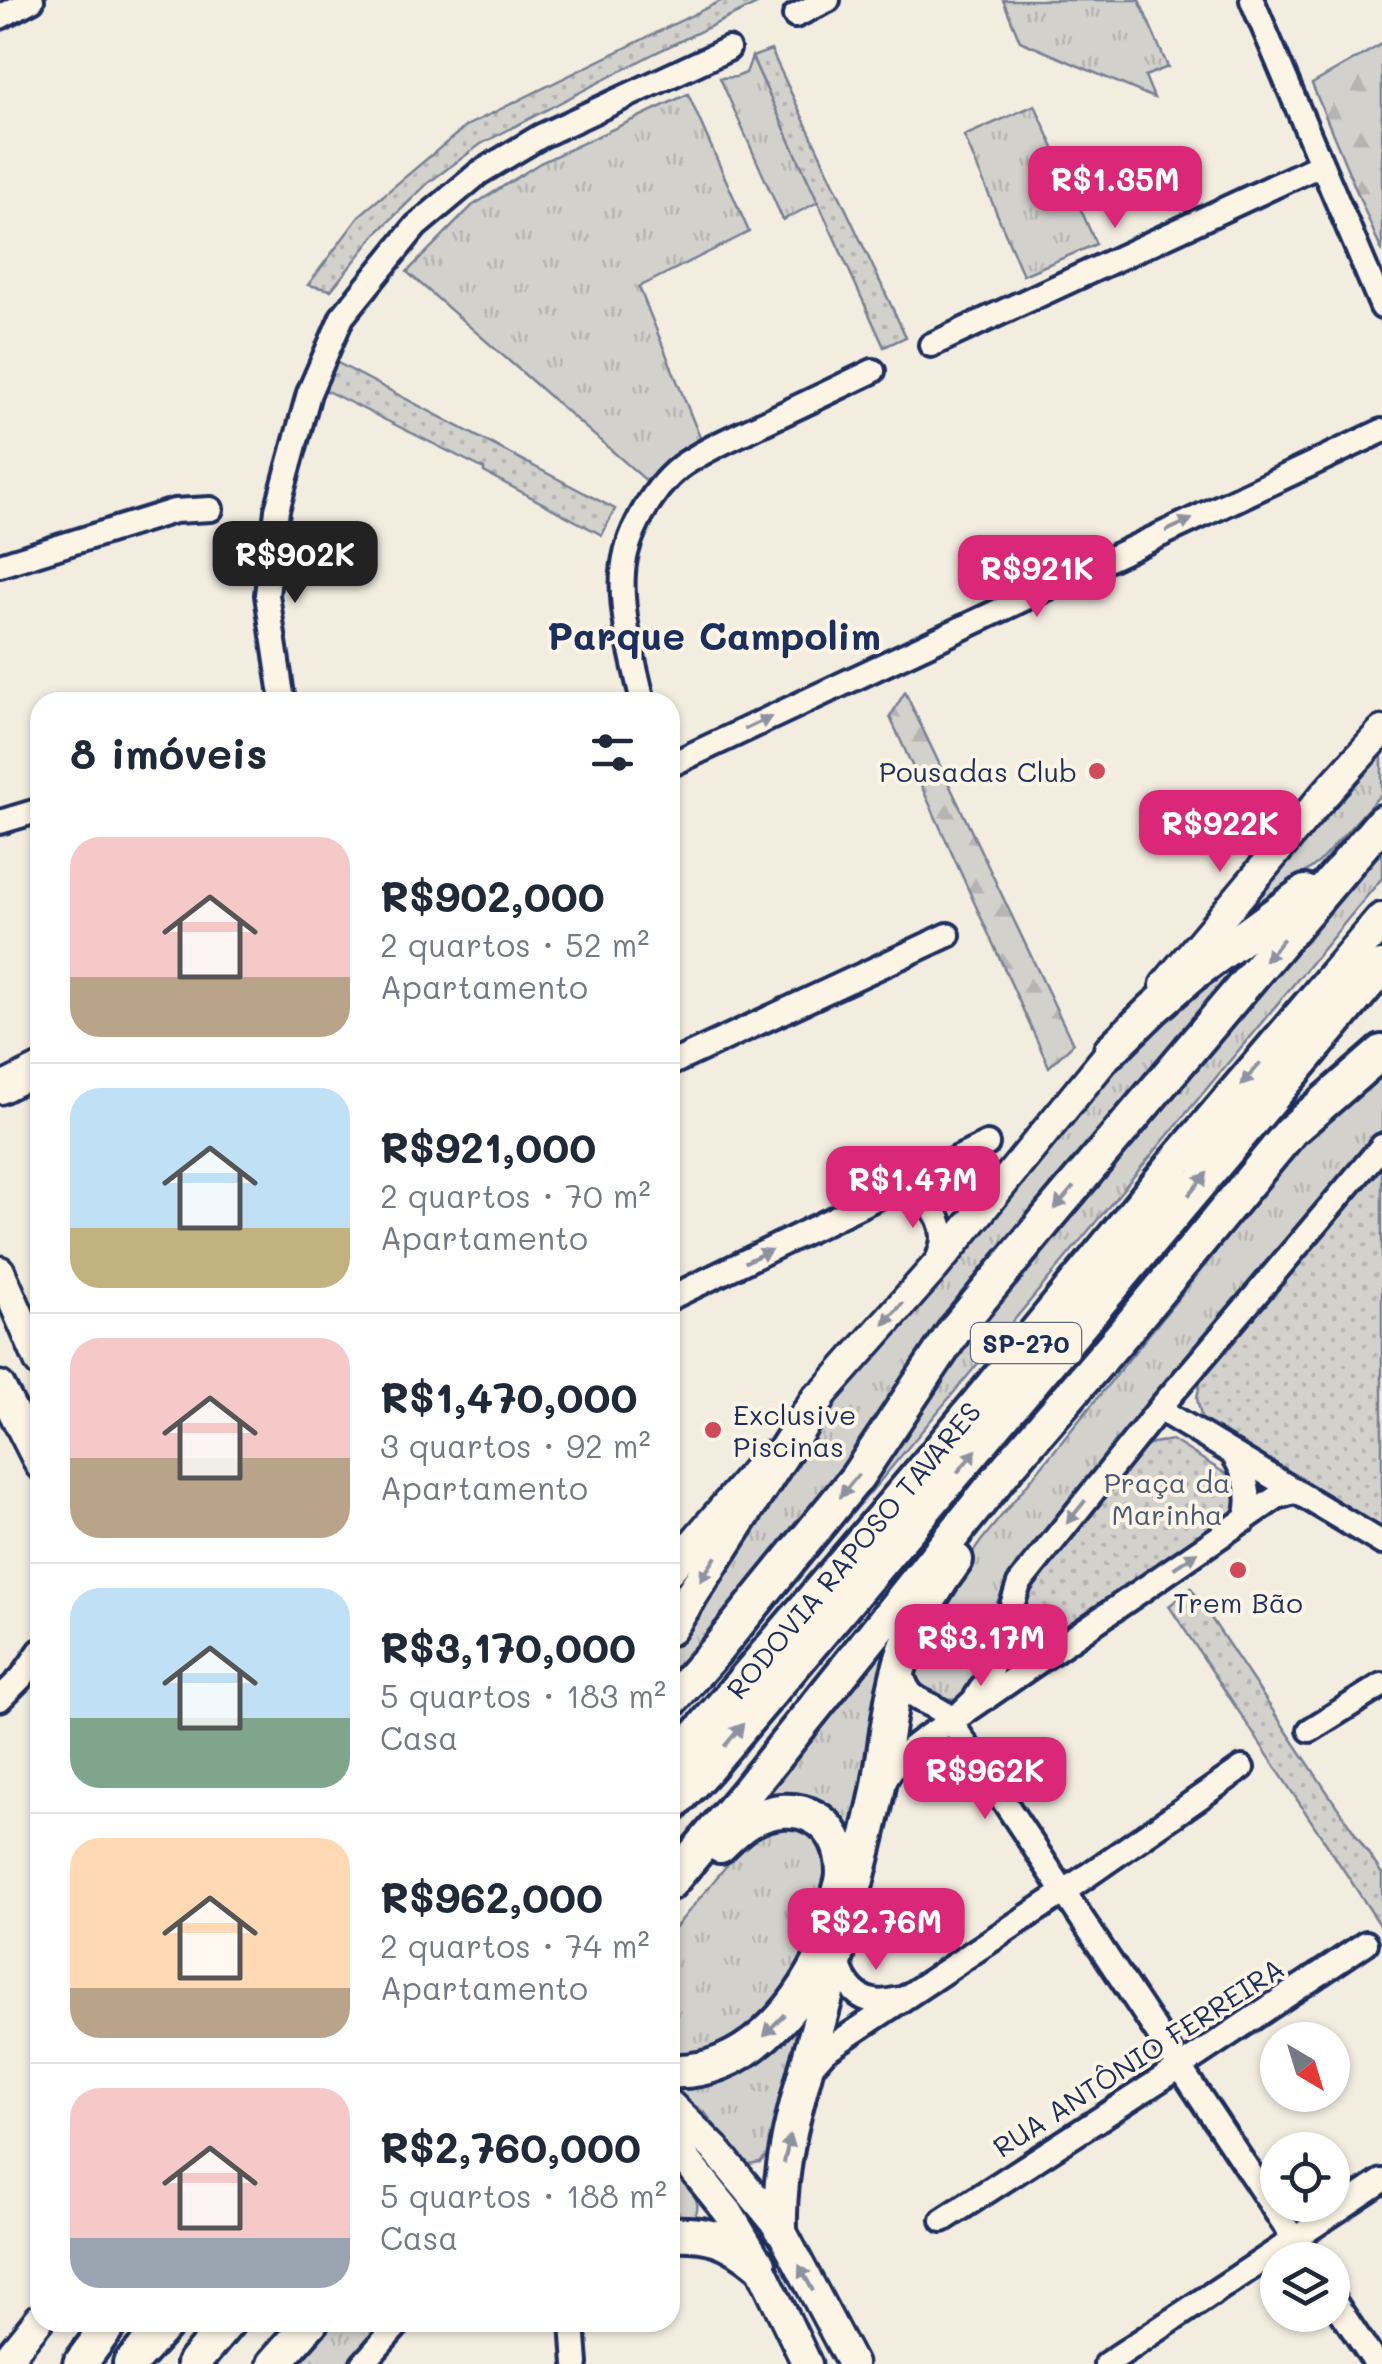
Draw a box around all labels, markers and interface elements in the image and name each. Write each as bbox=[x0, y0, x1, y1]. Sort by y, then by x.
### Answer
pin: R$1.35M bbox=[1023, 146, 1207, 231]
text: R$1.35M bbox=[1050, 157, 1180, 199]
one-way arrow bbox=[1164, 517, 1194, 533]
pin: R$902K bbox=[214, 521, 376, 606]
text: R$902K bbox=[235, 532, 355, 574]
pin: R$921K bbox=[956, 535, 1118, 620]
text: R$921K bbox=[980, 546, 1094, 588]
district label: Parque Campolim bbox=[547, 610, 881, 660]
one-way arrow bbox=[744, 715, 773, 732]
text: 8 imóveis bbox=[70, 725, 267, 780]
icon: filters bbox=[585, 725, 640, 780]
place label: Pousadas Club bbox=[879, 753, 1077, 789]
marker: Pousadas Club bbox=[1086, 760, 1108, 782]
pin: R$922K bbox=[1139, 790, 1301, 875]
text: R$922K bbox=[1161, 801, 1279, 843]
text: R$902,000 bbox=[380, 868, 605, 923]
icon: home bbox=[150, 877, 270, 997]
text: 2 quartos · 52 m² bbox=[380, 923, 649, 965]
one-way arrow bbox=[1263, 938, 1285, 963]
text: Apartamento bbox=[380, 965, 588, 1007]
one-way arrow bbox=[1241, 1062, 1263, 1087]
text: R$921,000 bbox=[380, 1119, 596, 1174]
icon: home bbox=[150, 1128, 270, 1248]
pin: R$1.47M bbox=[821, 1146, 1005, 1231]
text: R$1.47M bbox=[848, 1157, 978, 1199]
one-way arrow bbox=[1186, 1172, 1208, 1197]
text: 2 quartos · 70 m² bbox=[380, 1174, 651, 1216]
one-way arrow bbox=[1053, 1185, 1075, 1210]
text: Apartamento bbox=[380, 1216, 588, 1258]
one-way arrow bbox=[744, 1248, 773, 1265]
one-way arrow bbox=[882, 1302, 905, 1326]
road number: SP-270 bbox=[971, 1323, 1081, 1363]
text: R$1,470,000 bbox=[380, 1369, 637, 1424]
icon: home bbox=[150, 1378, 270, 1498]
street label: RODOVIA RAPOSO TAVARES bbox=[718, 1394, 988, 1706]
place label: Exclusive Piscinas bbox=[733, 1396, 856, 1464]
marker: Exclusive Piscinas bbox=[702, 1419, 724, 1441]
text: 3 quartos · 92 m² bbox=[380, 1424, 651, 1466]
one-way arrow bbox=[956, 1448, 977, 1473]
park label: Praça da Marinha bbox=[1104, 1464, 1230, 1532]
text: Apartamento bbox=[380, 1466, 588, 1508]
one-way arrow bbox=[839, 1474, 860, 1499]
one-way arrow bbox=[1066, 1500, 1087, 1525]
one-way arrow bbox=[1173, 1551, 1200, 1569]
one-way arrow bbox=[700, 1555, 718, 1583]
marker: Trem Bão bbox=[1227, 1559, 1249, 1581]
place label: Trem Bão bbox=[1173, 1584, 1303, 1620]
pin: R$3.17M bbox=[889, 1604, 1073, 1689]
text: R$3.17M bbox=[917, 1615, 1045, 1657]
text: R$3,170,000 bbox=[380, 1619, 636, 1674]
icon: home bbox=[150, 1628, 270, 1748]
text: 5 quartos · 183 m² bbox=[380, 1674, 666, 1716]
text: Casa bbox=[380, 1716, 458, 1758]
one-way arrow bbox=[723, 1723, 745, 1748]
pin: R$962K bbox=[904, 1737, 1066, 1822]
text: R$962K bbox=[925, 1748, 1045, 1790]
text: R$962,000 bbox=[380, 1869, 603, 1924]
icon: home bbox=[150, 1878, 270, 1998]
pin: R$2.76M bbox=[784, 1888, 968, 1973]
text: R$2.76M bbox=[810, 1899, 942, 1941]
text: 2 quartos · 74 m² bbox=[380, 1924, 650, 1966]
street label: RUA ANTÔNIO FERREIRA bbox=[986, 1949, 1290, 2165]
text: Apartamento bbox=[380, 1966, 588, 2008]
one-way arrow bbox=[763, 2013, 786, 2037]
north arrow bbox=[1260, 2022, 1350, 2112]
map controls bbox=[1260, 2022, 1350, 2332]
text: R$2,760,000 bbox=[380, 2119, 641, 2174]
icon: home bbox=[150, 2128, 270, 2248]
button: locate bbox=[1260, 2132, 1350, 2222]
one-way arrow bbox=[779, 2134, 795, 2165]
text: 5 quartos · 188 m² bbox=[380, 2174, 667, 2216]
text: Casa bbox=[380, 2216, 458, 2258]
button: layers bbox=[1260, 2242, 1350, 2332]
one-way arrow bbox=[798, 2263, 815, 2292]

